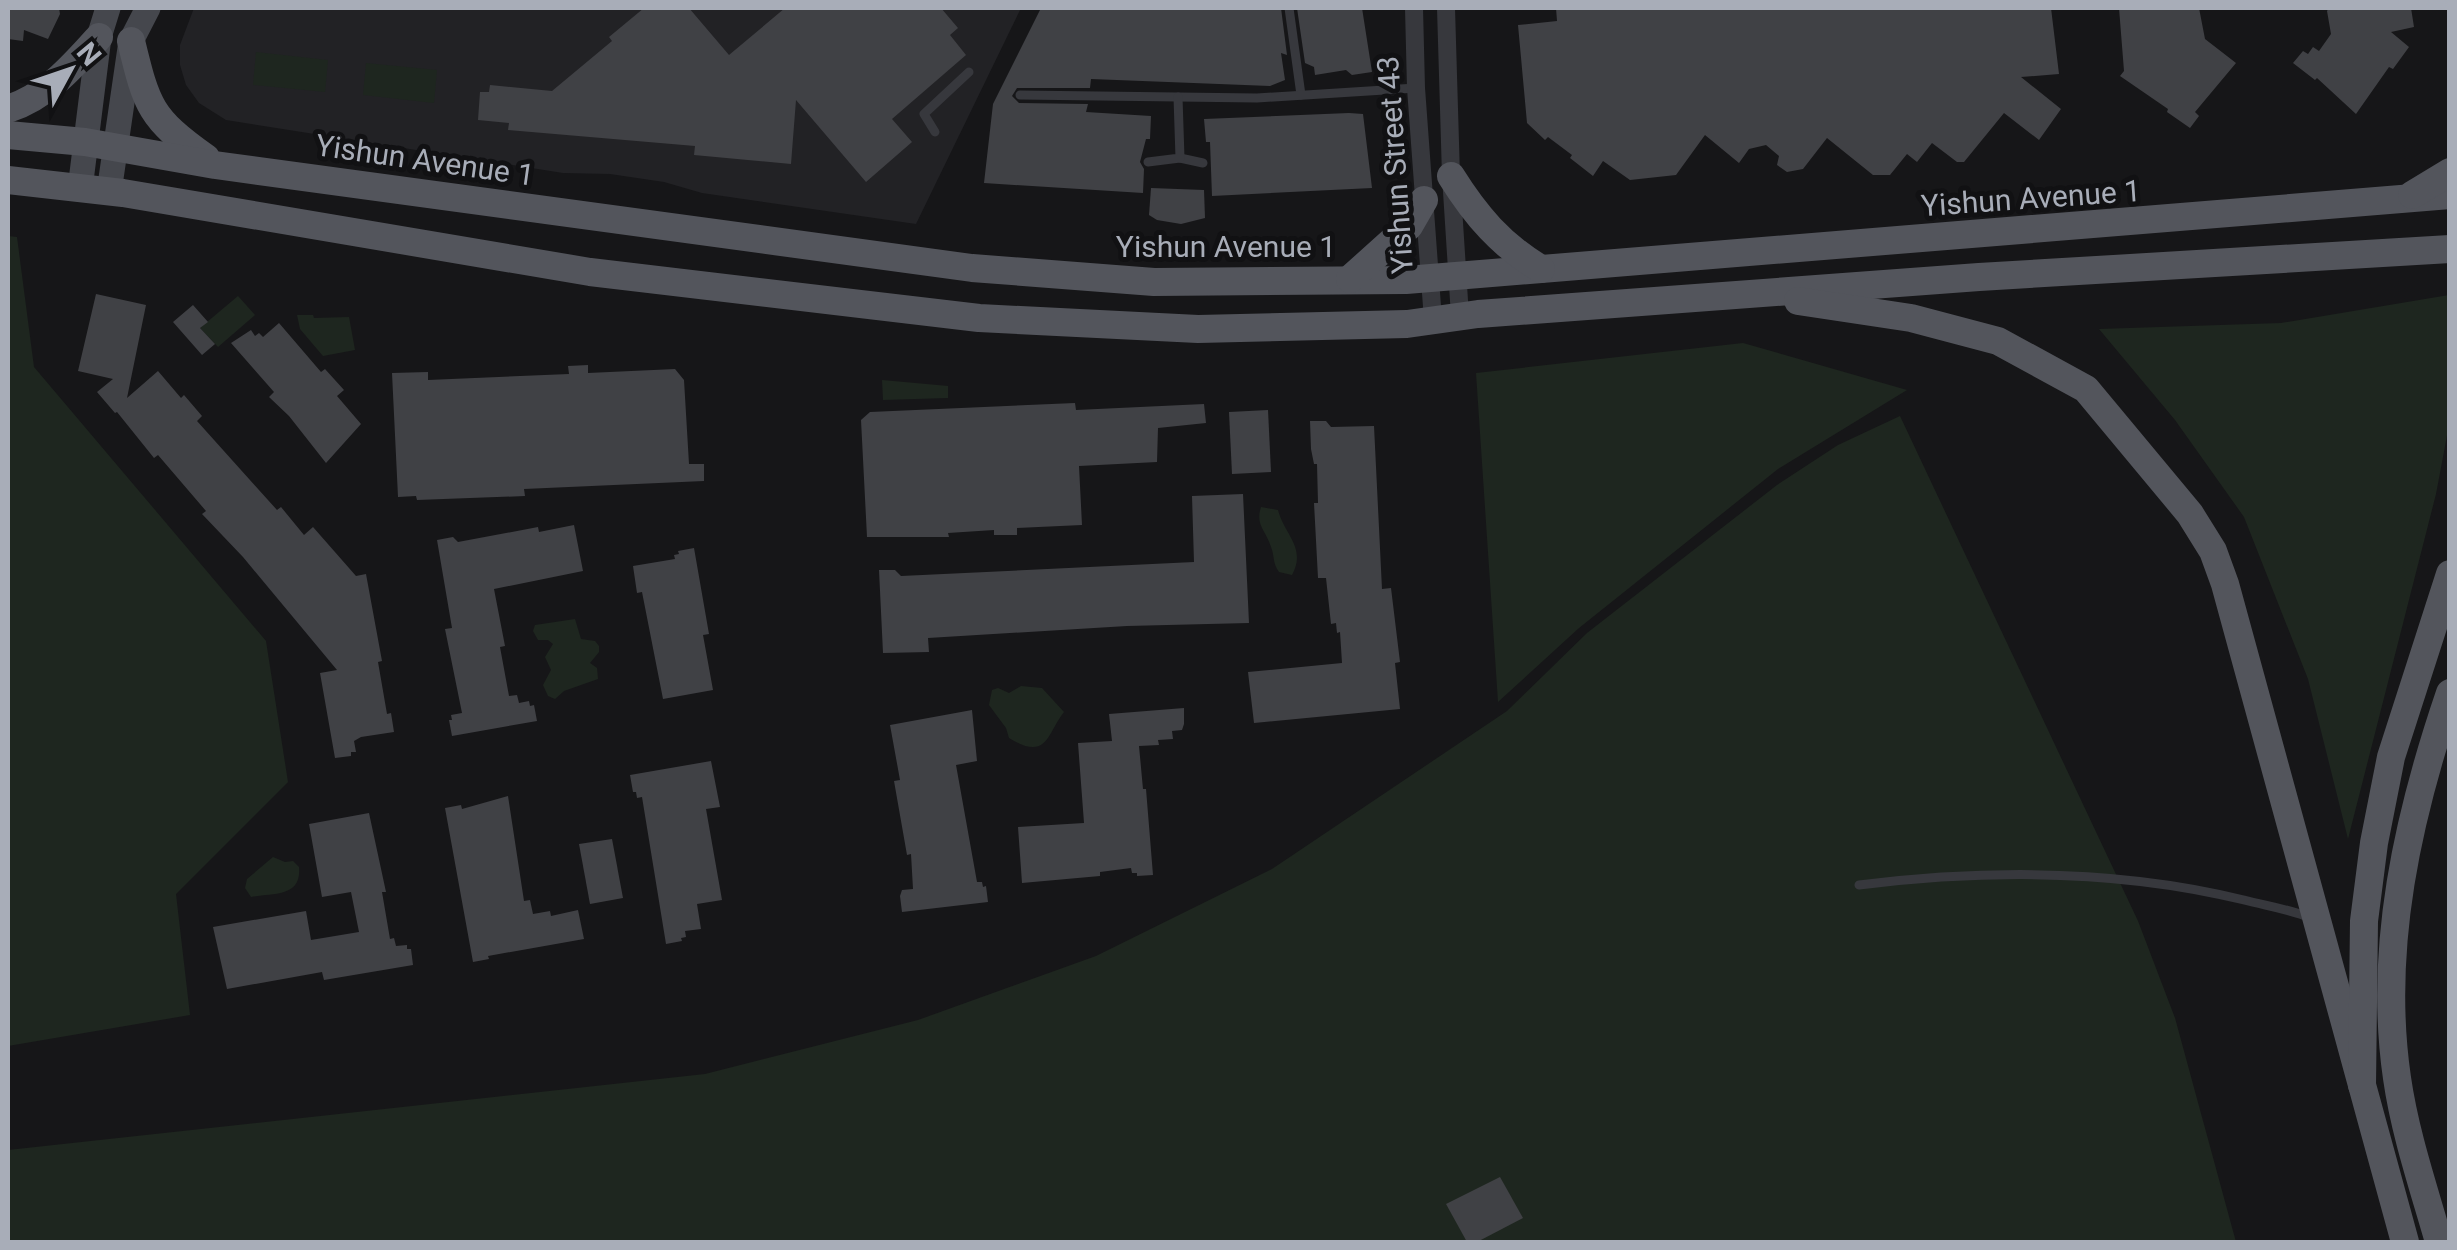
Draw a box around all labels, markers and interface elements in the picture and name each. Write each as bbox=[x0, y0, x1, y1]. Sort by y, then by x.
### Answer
north arrow bbox=[20, 20, 120, 120]
text: N bbox=[70, 36, 108, 72]
street label: Yishun Street 43 bbox=[1370, 55, 1420, 275]
street label: Yishun Avenue 1 bbox=[313, 127, 537, 193]
street label: Yishun Avenue 1 bbox=[1920, 173, 2142, 223]
street label: Yishun Avenue 1 bbox=[1116, 229, 1336, 264]

